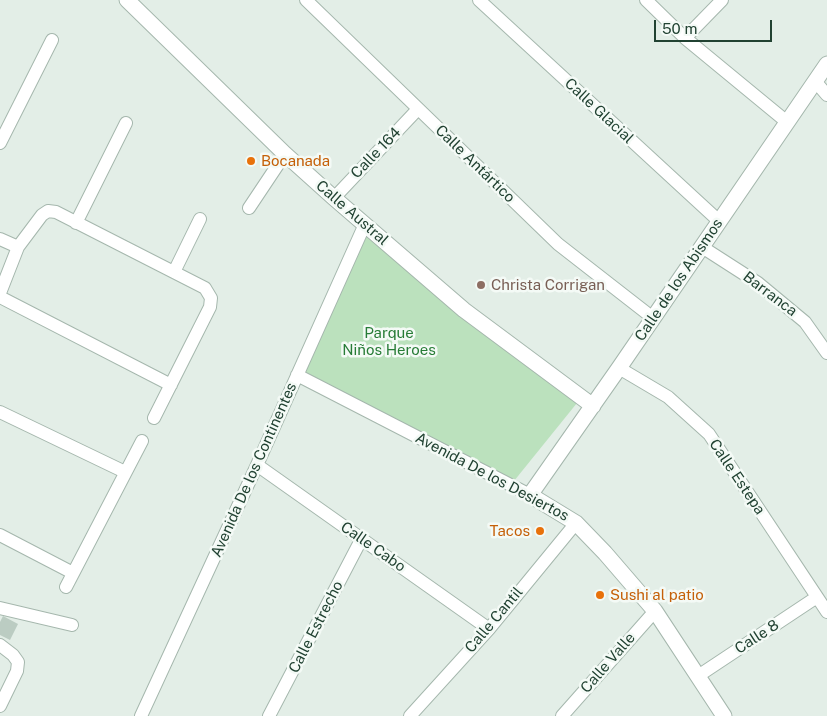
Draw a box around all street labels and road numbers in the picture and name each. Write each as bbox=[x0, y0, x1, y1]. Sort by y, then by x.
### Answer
street label: Calle Glacial bbox=[561, 75, 637, 147]
street label: Calle Antártico bbox=[431, 121, 519, 207]
street label: Calle 164 bbox=[347, 124, 405, 182]
street label: Calle Austral bbox=[312, 177, 392, 249]
street label: Calle de los Abismos bbox=[631, 215, 727, 345]
street label: Barranca bbox=[739, 268, 801, 320]
street label: Avenida De los Continentes bbox=[207, 380, 301, 560]
street label: Avenida De los Desiertos bbox=[412, 429, 572, 525]
street label: Calle Estepa bbox=[705, 436, 769, 518]
street label: Calle Cabo bbox=[337, 518, 409, 576]
street label: Calle Estrecho bbox=[285, 578, 347, 676]
street label: Calle Cantil bbox=[461, 583, 527, 657]
street label: Calle 8 bbox=[732, 616, 782, 658]
street label: Calle Valle bbox=[577, 629, 639, 697]

